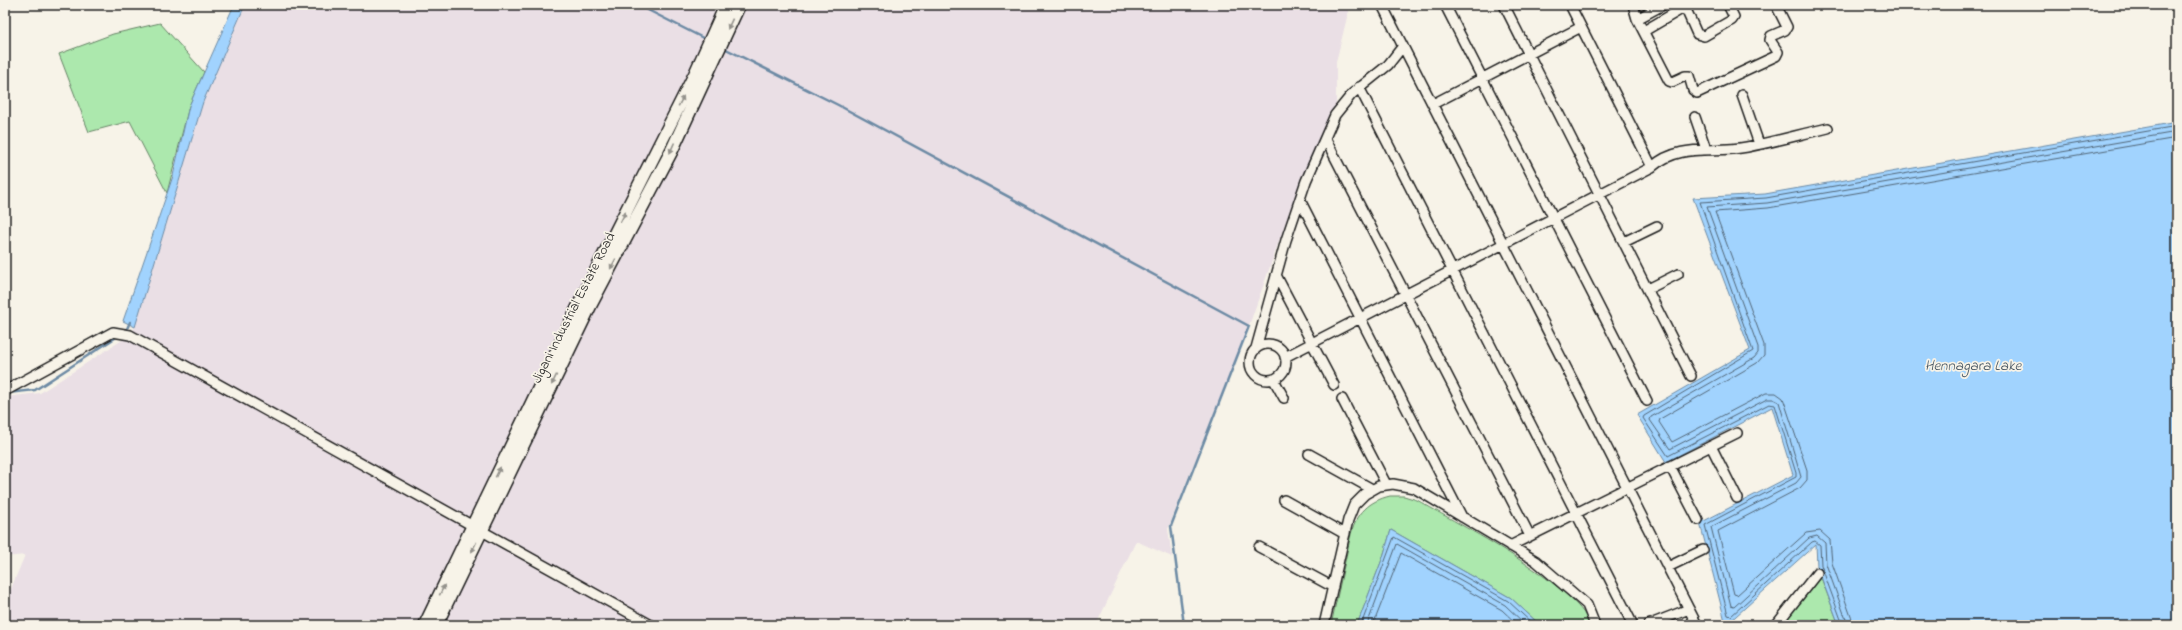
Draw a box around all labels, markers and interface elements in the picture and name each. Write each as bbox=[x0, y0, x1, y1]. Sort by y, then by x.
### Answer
one-way arrow bbox=[727, 18, 733, 29]
one-way arrow bbox=[678, 95, 684, 107]
one-way arrow bbox=[669, 142, 675, 154]
one-way arrow bbox=[620, 212, 626, 223]
street label: Jigani Industrial Estate Road bbox=[527, 229, 622, 388]
one-way arrow bbox=[609, 258, 616, 269]
water label: Hennagara Lake bbox=[1925, 355, 2023, 378]
one-way arrow bbox=[551, 374, 557, 385]
one-way arrow bbox=[495, 467, 501, 478]
one-way arrow bbox=[471, 542, 477, 553]
one-way arrow bbox=[439, 584, 445, 596]

